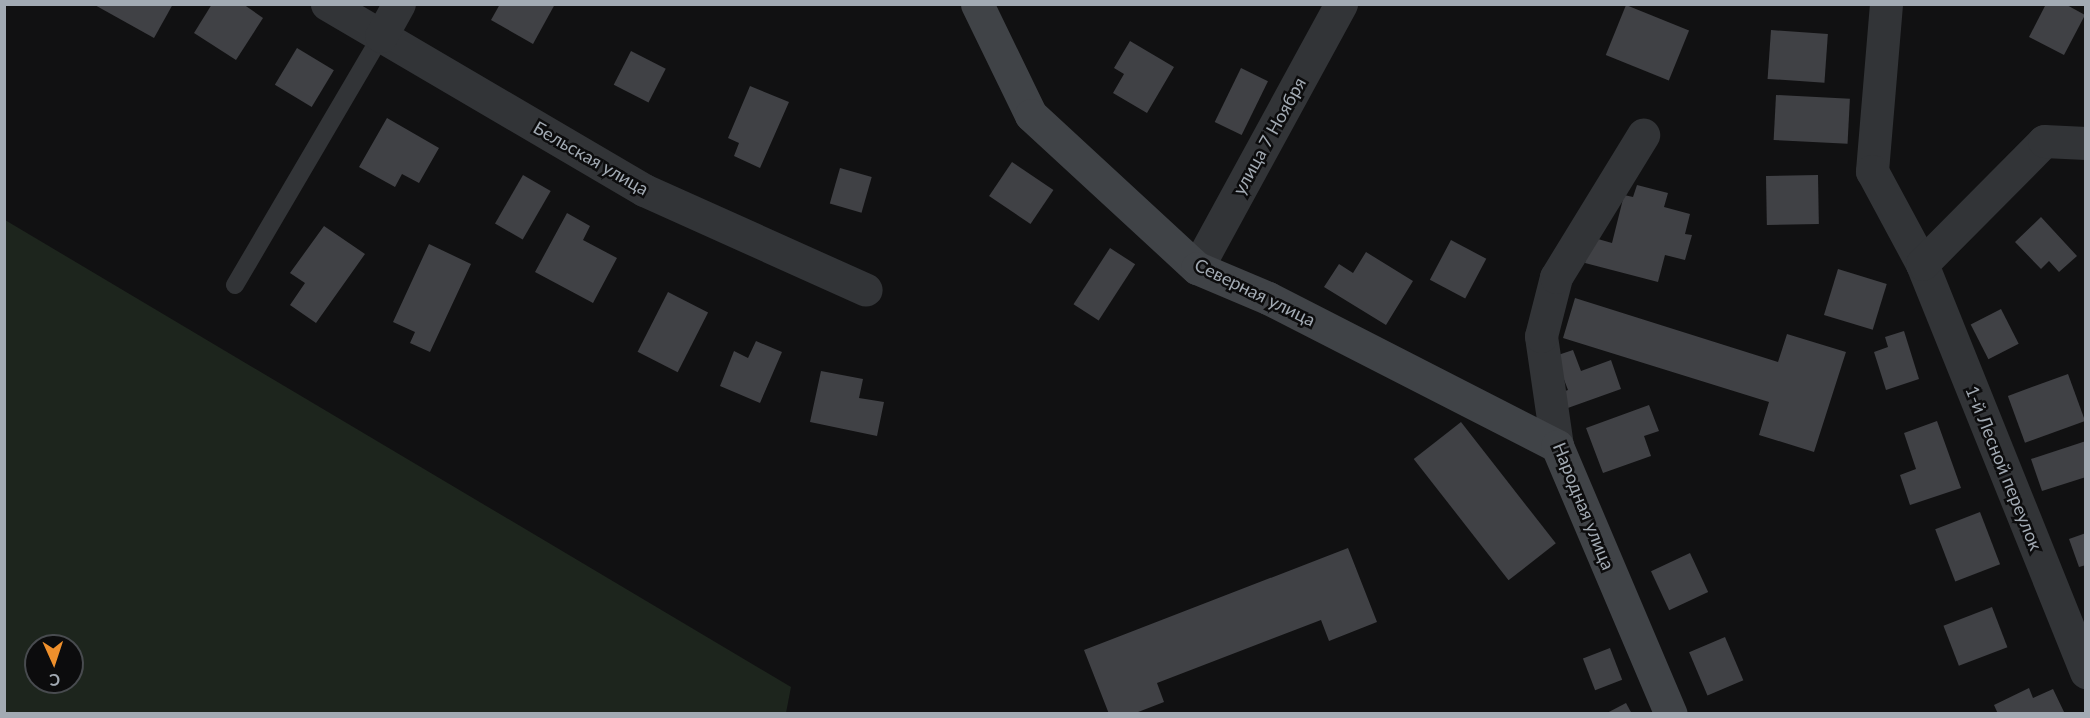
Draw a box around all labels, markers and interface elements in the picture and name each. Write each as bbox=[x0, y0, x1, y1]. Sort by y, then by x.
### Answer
street label: улица 7 Ноября bbox=[1228, 74, 1310, 198]
street label: Бельская улица bbox=[530, 116, 652, 200]
street label: Северная улица bbox=[1191, 253, 1319, 331]
street label: 1-й Лесной переулок bbox=[1961, 382, 2047, 554]
street label: Народная улица bbox=[1549, 439, 1619, 573]
north arrow bbox=[24, 634, 84, 694]
text: С bbox=[49, 671, 61, 690]

